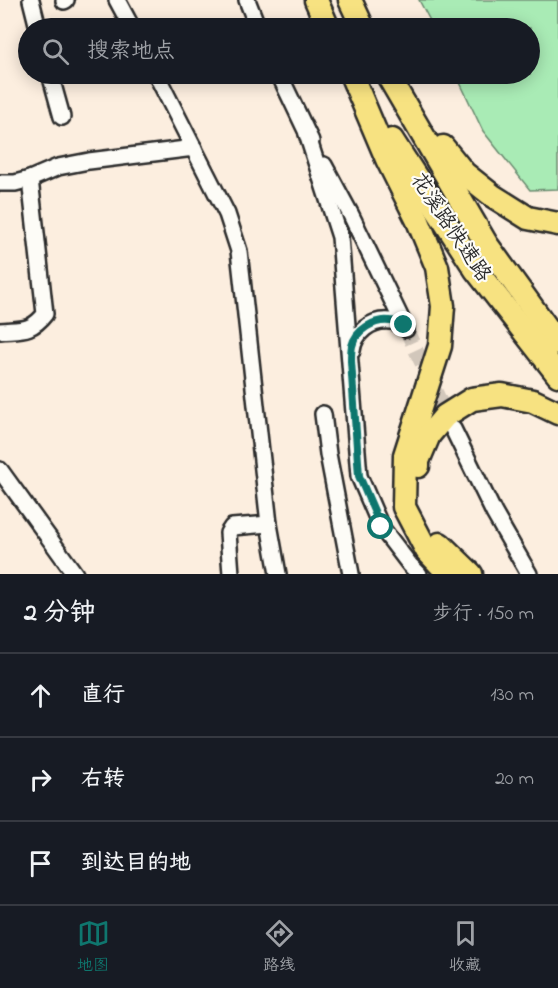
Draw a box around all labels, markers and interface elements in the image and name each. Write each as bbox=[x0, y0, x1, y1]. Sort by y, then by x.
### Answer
search box bbox=[18, 18, 540, 84]
icon: search bbox=[39, 35, 72, 68]
text: 搜索地点 bbox=[87, 36, 175, 68]
street label: 花溪路快速路 bbox=[402, 167, 498, 289]
route end bbox=[390, 311, 416, 337]
route start bbox=[367, 513, 393, 539]
text: 2 分钟 bbox=[24, 595, 95, 633]
text: 步行 · 150 m bbox=[433, 600, 534, 629]
icon: ahead bbox=[24, 679, 57, 712]
text: 直行 bbox=[81, 680, 125, 712]
text: 130 m bbox=[490, 681, 534, 710]
icon: right bbox=[24, 763, 57, 796]
text: 右转 bbox=[81, 764, 125, 796]
text: 20 m bbox=[495, 765, 534, 794]
icon: arrive bbox=[24, 847, 57, 880]
text: 到达目的地 bbox=[81, 848, 191, 880]
tab: 地图 bbox=[77, 917, 110, 978]
tab: 路线 bbox=[263, 917, 296, 978]
tab: 收藏 bbox=[449, 917, 482, 978]

